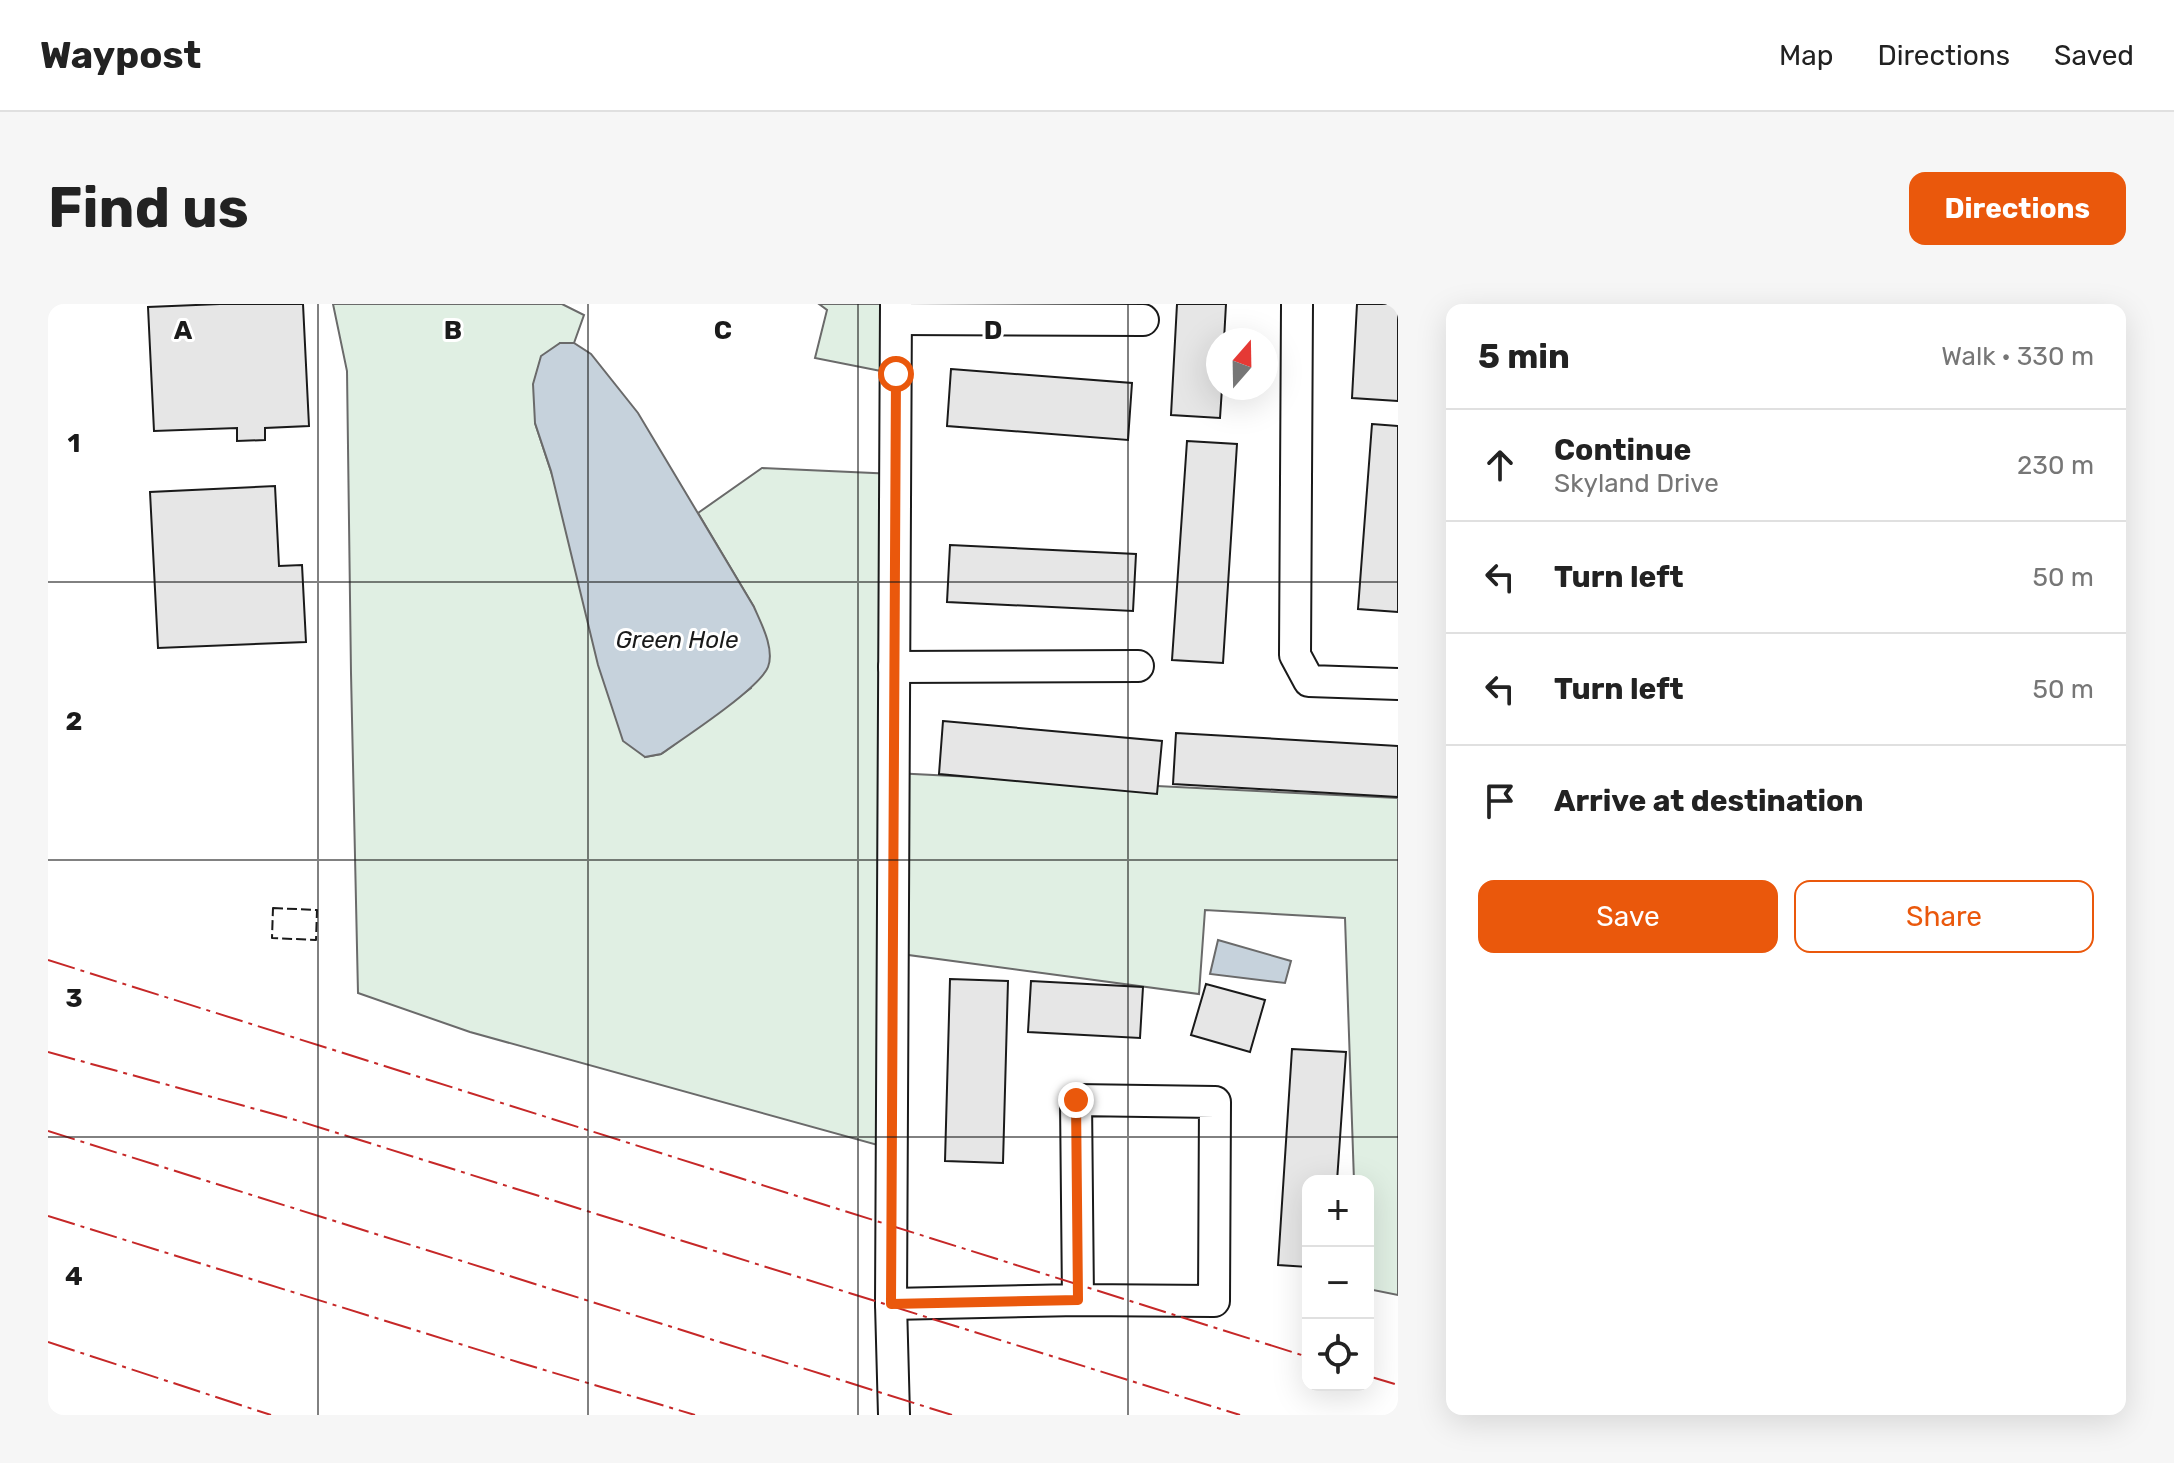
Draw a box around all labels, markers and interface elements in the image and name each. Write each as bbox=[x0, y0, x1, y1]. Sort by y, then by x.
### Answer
text: Waypost bbox=[40, 32, 201, 78]
text: Map bbox=[1779, 39, 1833, 72]
text: Directions bbox=[1877, 39, 2010, 72]
text: Saved bbox=[2054, 39, 2134, 72]
button: Directions bbox=[1909, 172, 2126, 245]
text: Find us bbox=[48, 175, 249, 241]
text: A bbox=[174, 315, 193, 346]
text: B bbox=[444, 315, 462, 346]
text: C bbox=[714, 315, 732, 346]
text: D bbox=[984, 315, 1002, 346]
north arrow bbox=[1206, 328, 1278, 400]
text: 5 min bbox=[1478, 336, 1570, 377]
text: Walk · 330 m bbox=[1941, 341, 2094, 372]
route start bbox=[878, 356, 914, 392]
text: 1 bbox=[68, 428, 80, 459]
text: Continue bbox=[1554, 432, 1691, 468]
icon: ahead bbox=[1478, 443, 1522, 487]
text: 230 m bbox=[2017, 450, 2094, 481]
text: Skyland Drive bbox=[1554, 468, 1719, 499]
icon: left bbox=[1478, 555, 1522, 599]
text: Turn left bbox=[1554, 559, 1684, 595]
text: 50 m bbox=[2033, 562, 2094, 593]
water label: Green Hole bbox=[616, 626, 738, 654]
icon: left bbox=[1478, 667, 1522, 711]
text: Turn left bbox=[1554, 671, 1684, 707]
text: 50 m bbox=[2033, 674, 2094, 705]
text: 2 bbox=[66, 706, 82, 737]
icon: arrive bbox=[1478, 779, 1522, 823]
text: Arrive at destination bbox=[1554, 783, 1864, 819]
button: Save bbox=[1478, 880, 1778, 953]
button: Share bbox=[1794, 880, 2094, 953]
text: 3 bbox=[65, 983, 83, 1014]
route end bbox=[1058, 1082, 1094, 1118]
map controls bbox=[1302, 1175, 1374, 1391]
button: + bbox=[1302, 1175, 1374, 1247]
button: − bbox=[1302, 1247, 1374, 1319]
text: 4 bbox=[65, 1261, 83, 1292]
button: locate bbox=[1302, 1319, 1374, 1391]

